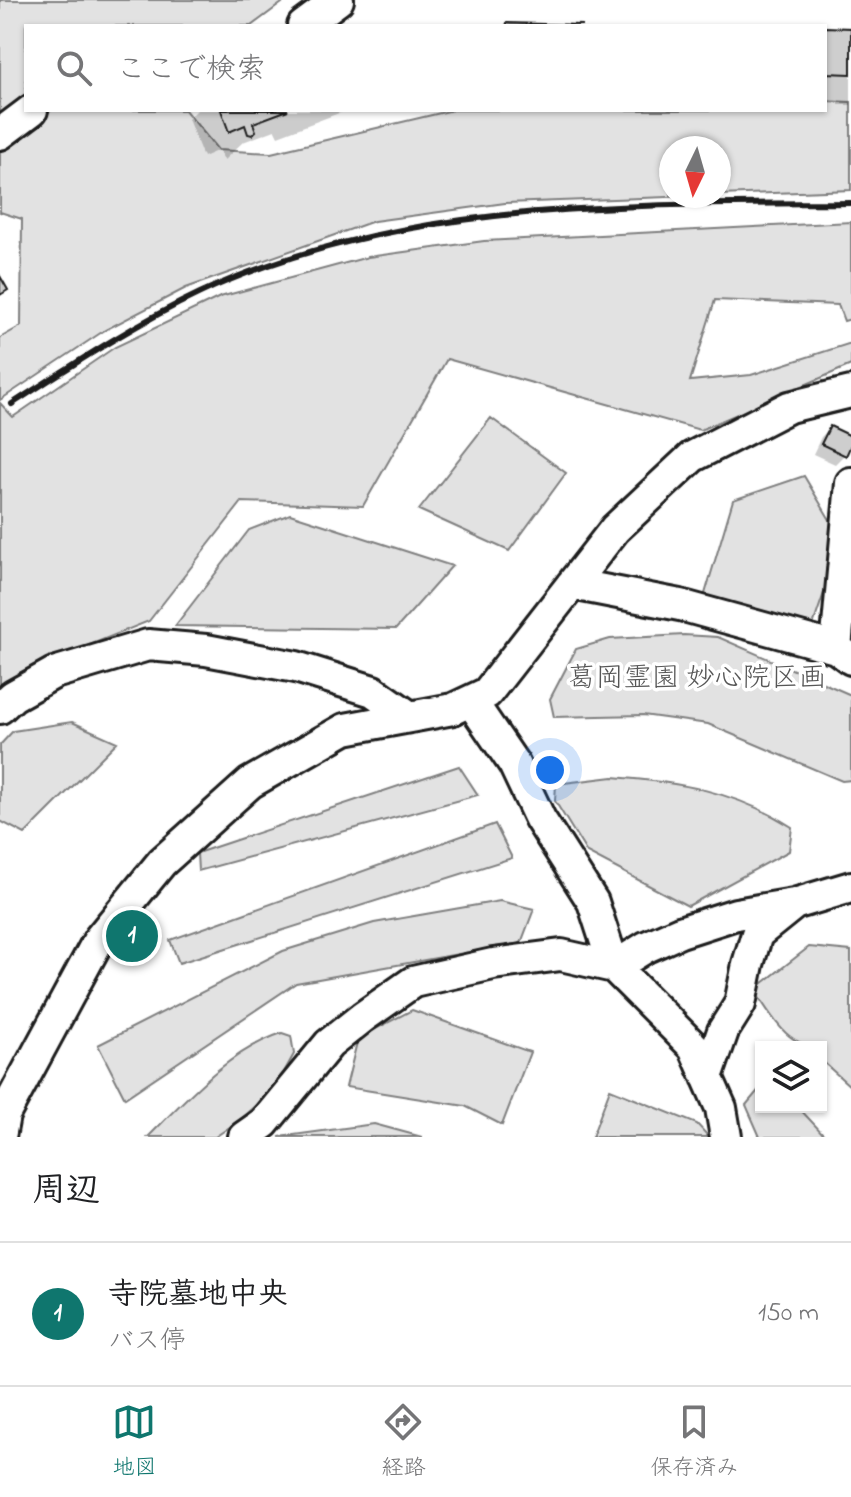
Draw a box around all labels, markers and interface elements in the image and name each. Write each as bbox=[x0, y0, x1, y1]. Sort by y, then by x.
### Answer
search box bbox=[24, 24, 827, 112]
icon: search bbox=[52, 46, 96, 90]
text: ここで検索 bbox=[116, 49, 266, 93]
north arrow bbox=[659, 136, 731, 208]
park label: 葛岡霊園 妙心院区画 bbox=[567, 659, 827, 700]
your location bbox=[530, 750, 570, 790]
pin: 1 bbox=[106, 906, 158, 966]
map controls bbox=[755, 1041, 827, 1113]
button: layers bbox=[755, 1041, 827, 1113]
text: 周辺 bbox=[32, 1167, 100, 1217]
text: 寺院墓地中央 bbox=[108, 1274, 288, 1318]
text: 1 bbox=[54, 1295, 62, 1333]
text: 150 m bbox=[758, 1295, 819, 1333]
text: バス停 bbox=[108, 1323, 186, 1361]
tab: 地図 bbox=[112, 1400, 157, 1485]
tab: 経路 bbox=[381, 1400, 426, 1485]
tab: 保存済み bbox=[650, 1400, 739, 1485]

